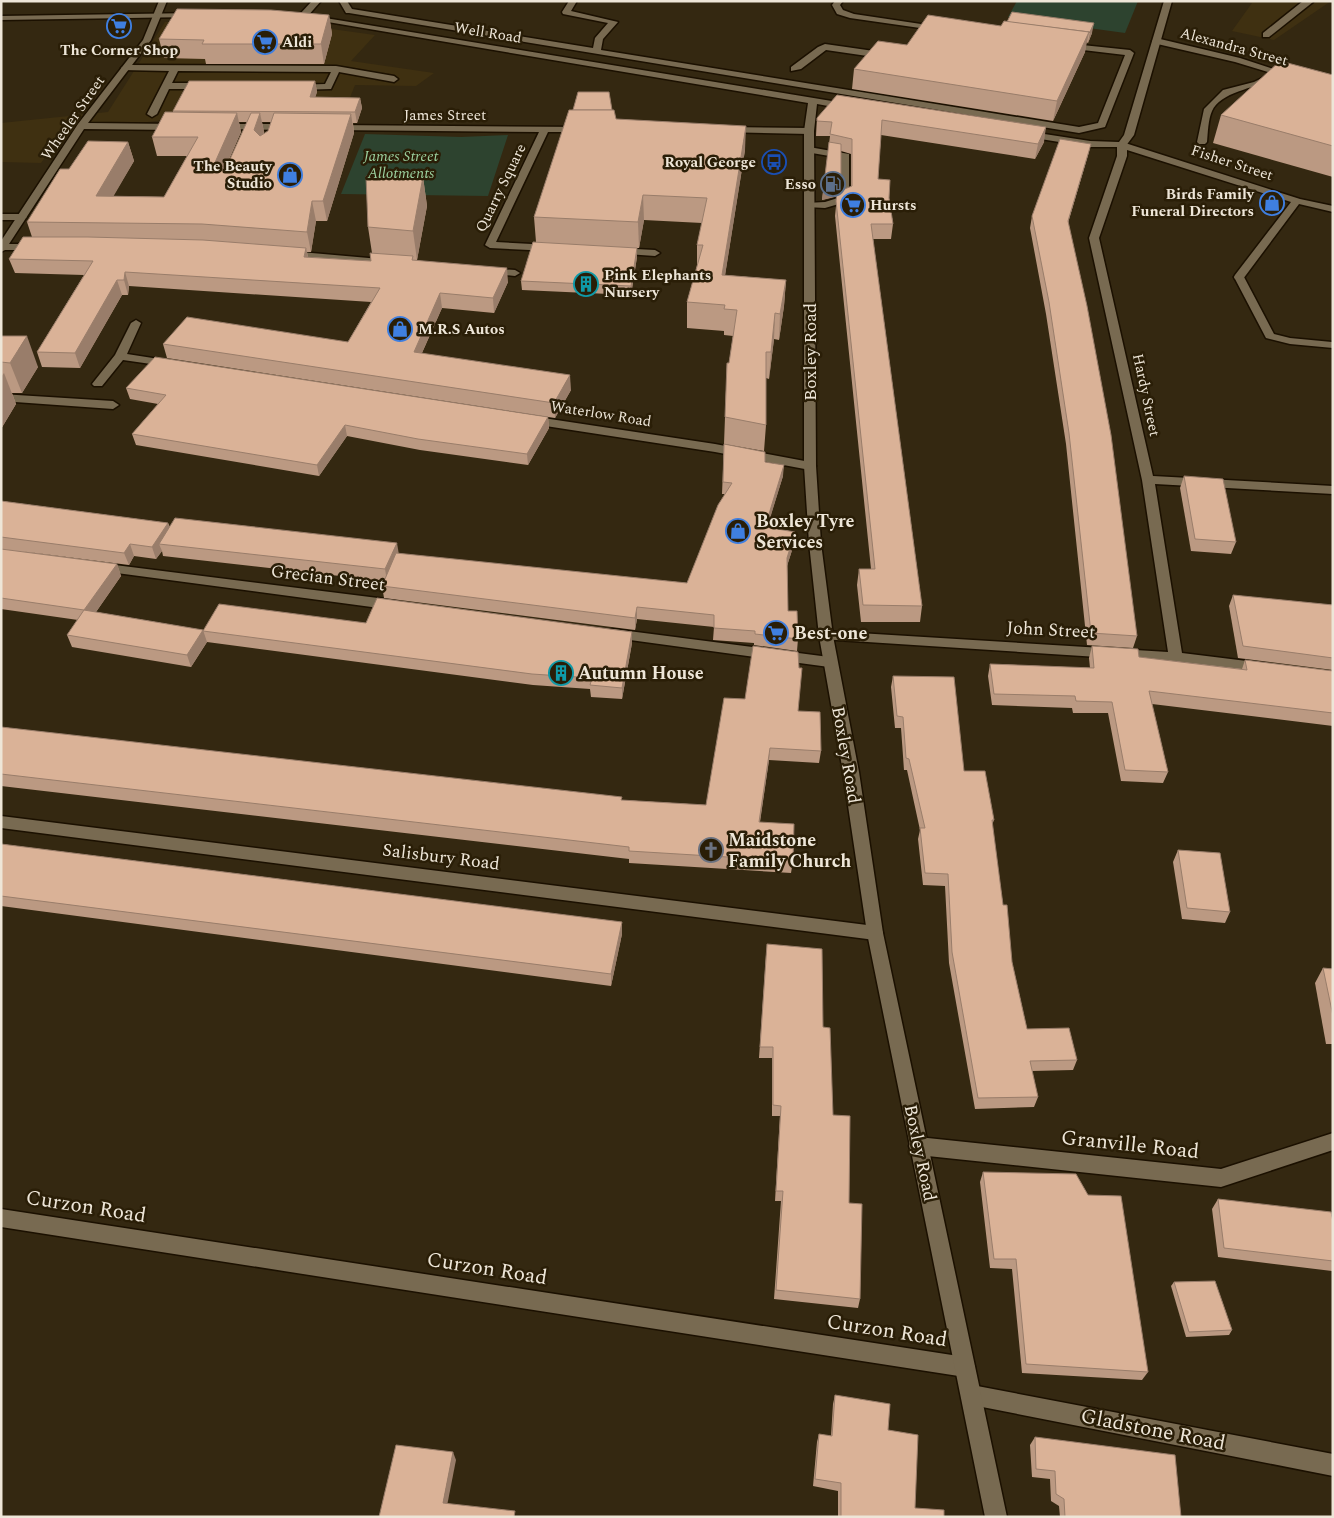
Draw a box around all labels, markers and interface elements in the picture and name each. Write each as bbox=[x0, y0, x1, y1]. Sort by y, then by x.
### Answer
supermarket icon: The Corner Shop bbox=[106, 13, 132, 39]
street label: Well Road bbox=[453, 16, 523, 50]
street label: Alexandra Street bbox=[1177, 22, 1291, 72]
supermarket icon: Aldi bbox=[252, 29, 278, 55]
place label: Aldi bbox=[282, 31, 312, 54]
place label: The Corner Shop bbox=[60, 39, 178, 62]
street label: Wheeler Street bbox=[35, 71, 111, 165]
street label: James Street bbox=[404, 104, 486, 127]
street label: Fisher Street bbox=[1188, 139, 1276, 187]
street label: Quarry Square bbox=[470, 140, 532, 236]
park label: James Street Allotments bbox=[363, 145, 439, 185]
bus stop icon: Royal George bbox=[761, 149, 787, 175]
place label: Royal George bbox=[664, 151, 756, 174]
place label: The Beauty Studio bbox=[193, 155, 273, 195]
shop icon: The Beauty Studio bbox=[277, 162, 303, 188]
fuel station icon: Esso bbox=[820, 171, 846, 197]
place label: Esso bbox=[785, 173, 816, 196]
place label: Birds Family Funeral Directors bbox=[1131, 183, 1255, 223]
shop icon: Birds Family Funeral Directors bbox=[1259, 190, 1285, 216]
supermarket icon: Hursts bbox=[840, 192, 866, 218]
place label: Hursts bbox=[870, 194, 917, 217]
place label: Pink Elephants Nursery bbox=[604, 264, 711, 304]
building icon: Pink Elephants Nursery bbox=[573, 271, 599, 297]
street label: Boxley Road bbox=[797, 303, 824, 401]
shop icon: M.R.S Autos bbox=[387, 316, 413, 342]
place label: M.R.S Autos bbox=[418, 318, 505, 341]
street label: Hardy Street bbox=[1126, 351, 1166, 439]
street label: Waterlow Road bbox=[549, 395, 653, 433]
place label: Boxley Tyre Services bbox=[756, 508, 855, 556]
shop icon: Boxley Tyre Services bbox=[725, 518, 751, 544]
street label: Grecian Street bbox=[269, 558, 387, 598]
street label: John Street bbox=[1006, 614, 1096, 646]
supermarket icon: Best-one bbox=[763, 620, 789, 646]
place label: Best-one bbox=[794, 620, 867, 647]
building icon: Autumn House bbox=[548, 660, 574, 686]
place label: Autumn House bbox=[578, 660, 704, 687]
street label: Boxley Road bbox=[824, 704, 868, 806]
place label: Maidstone Family Church bbox=[728, 827, 851, 875]
street label: Salisbury Road bbox=[381, 836, 501, 878]
church icon: Maidstone Family Church bbox=[698, 837, 724, 863]
street label: Boxley Road bbox=[897, 1102, 943, 1204]
street label: Granville Road bbox=[1059, 1122, 1201, 1168]
street label: Curzon Road bbox=[24, 1182, 148, 1232]
street label: Curzon Road bbox=[425, 1244, 549, 1294]
street label: Curzon Road bbox=[825, 1306, 949, 1356]
street label: Gladstone Road bbox=[1078, 1400, 1228, 1460]

